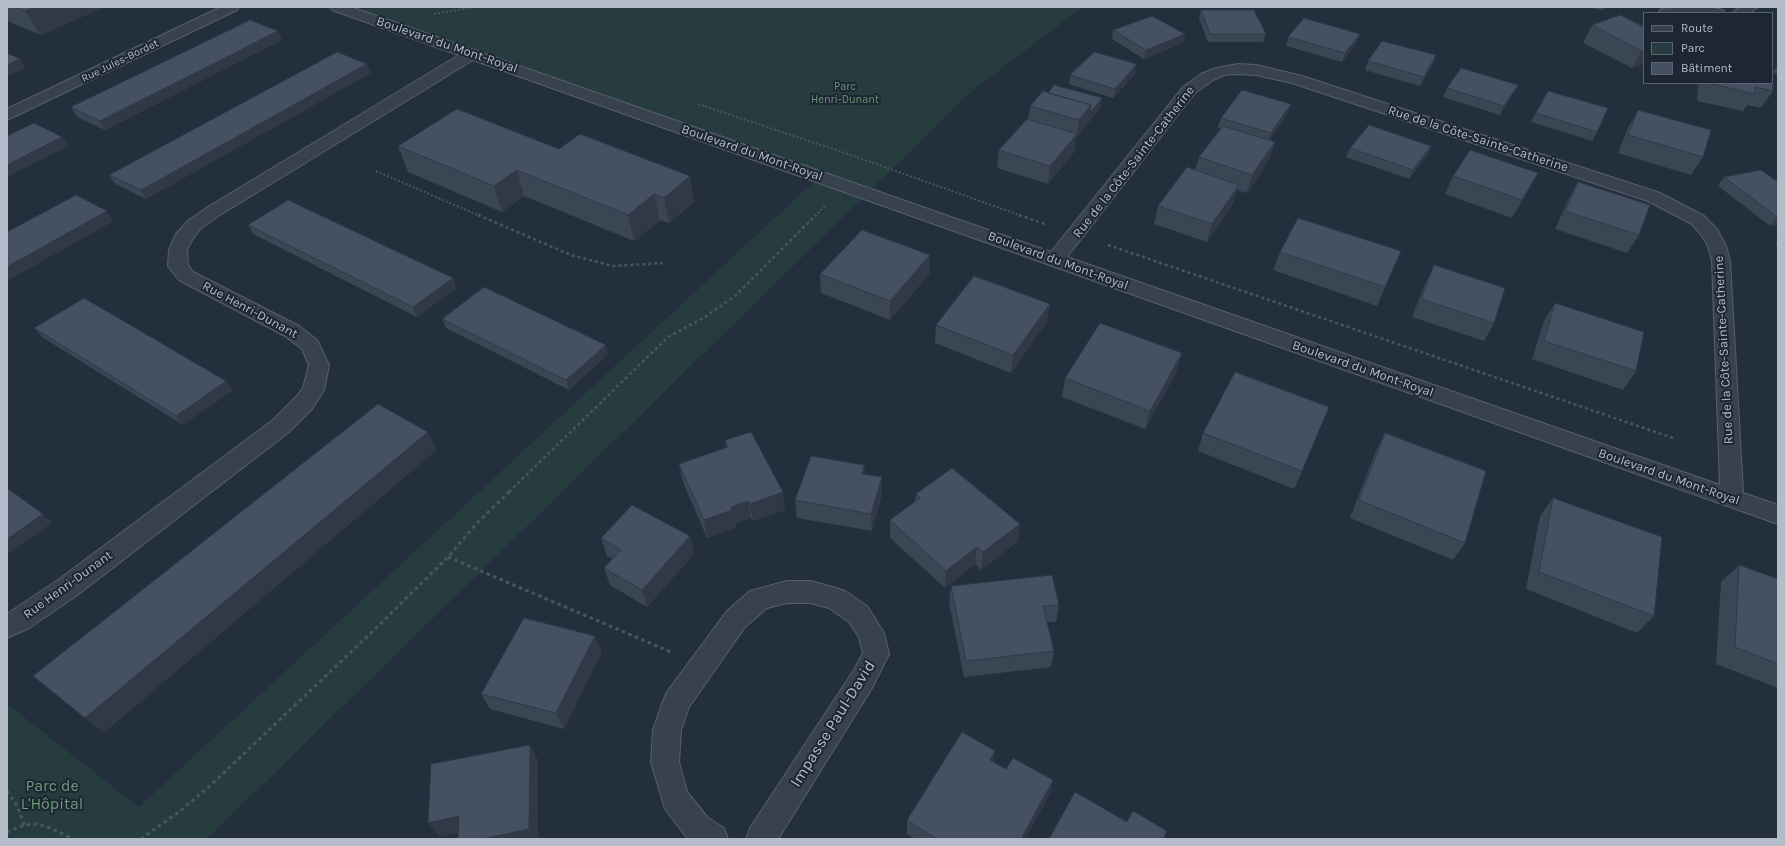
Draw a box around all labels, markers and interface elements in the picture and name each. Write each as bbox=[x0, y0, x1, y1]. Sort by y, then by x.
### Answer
legend bbox=[1643, 12, 1773, 84]
street label: Boulevard du Mont-Royal bbox=[374, 13, 520, 77]
text: Route bbox=[1681, 21, 1713, 35]
street label: Rue Jules-Bordet bbox=[79, 37, 161, 85]
text: Parc bbox=[1681, 41, 1705, 55]
text: Bâtiment bbox=[1681, 61, 1732, 75]
park label: Parc Henri-Dunant bbox=[811, 80, 879, 106]
street label: Rue de la Côte-Sainte-Catherine bbox=[1070, 83, 1198, 241]
street label: Rue de la Côte-Sainte-Catherine bbox=[1386, 102, 1570, 176]
street label: Boulevard du Mont-Royal bbox=[679, 121, 825, 185]
street label: Boulevard du Mont-Royal bbox=[986, 228, 1130, 294]
street label: Rue de la Côte-Sainte-Catherine bbox=[1711, 255, 1737, 445]
street label: Rue Henri-Dunant bbox=[200, 278, 300, 342]
street label: Boulevard du Mont-Royal bbox=[1290, 337, 1436, 401]
street label: Boulevard du Mont-Royal bbox=[1596, 445, 1742, 509]
street label: Rue Henri-Dunant bbox=[20, 548, 116, 622]
street label: Impasse Paul-David bbox=[786, 657, 880, 791]
park label: Parc de L'Hôpital bbox=[21, 776, 83, 814]

